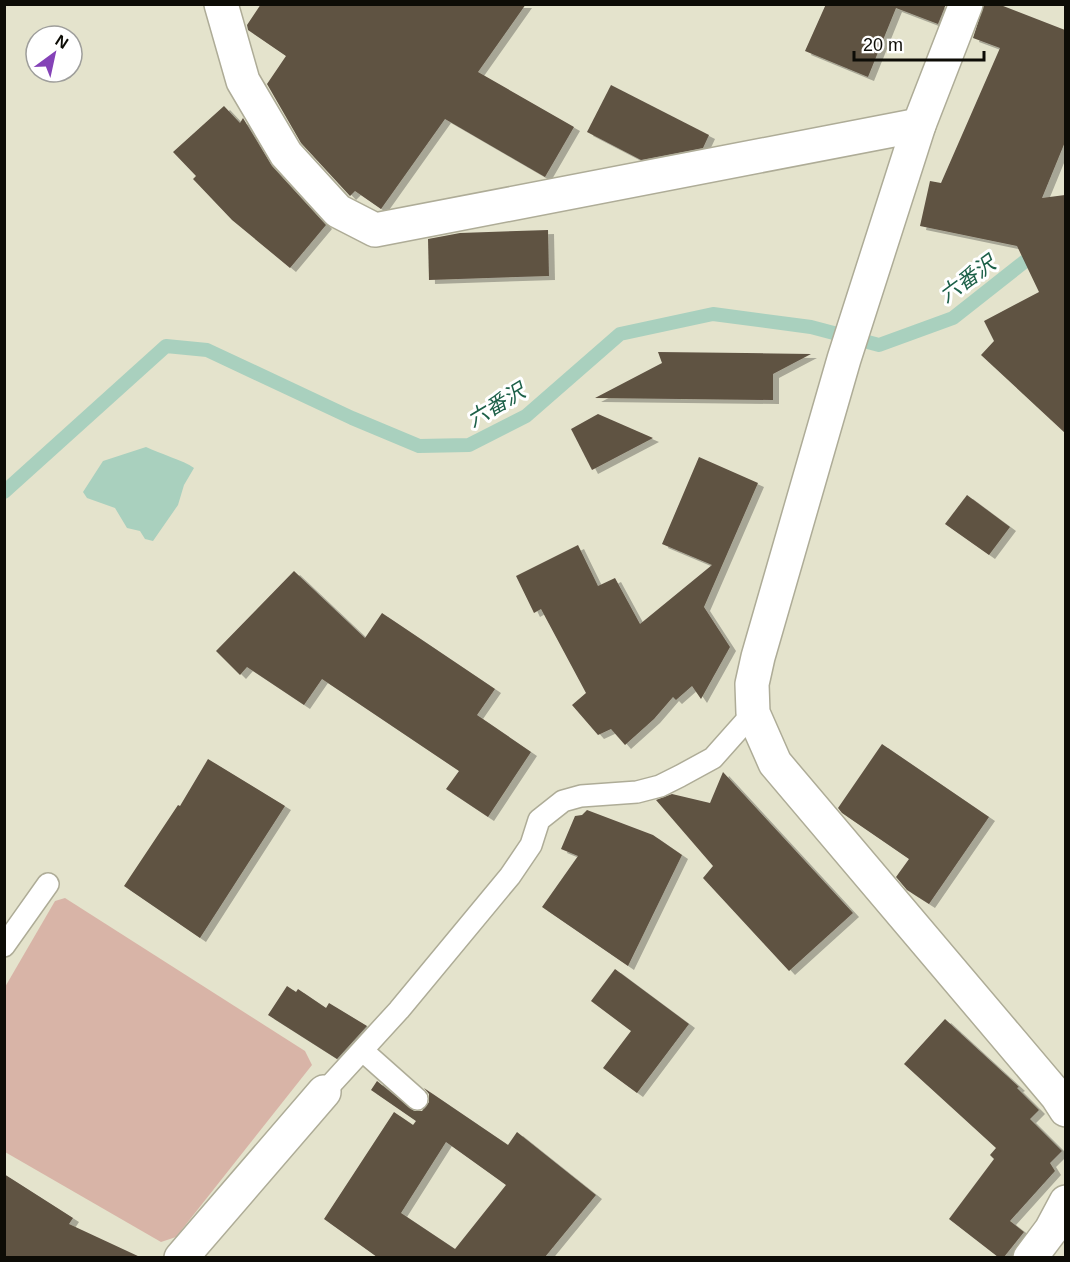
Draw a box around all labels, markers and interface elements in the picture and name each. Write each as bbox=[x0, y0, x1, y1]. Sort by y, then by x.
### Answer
north arrow bbox=[24, 24, 84, 84]
scale bar bbox=[854, 24, 984, 62]
text: N bbox=[52, 32, 71, 52]
text: 20 m bbox=[863, 35, 903, 55]
water label: 六番沢 bbox=[935, 249, 1002, 307]
water label: 六番沢 bbox=[463, 377, 531, 431]

